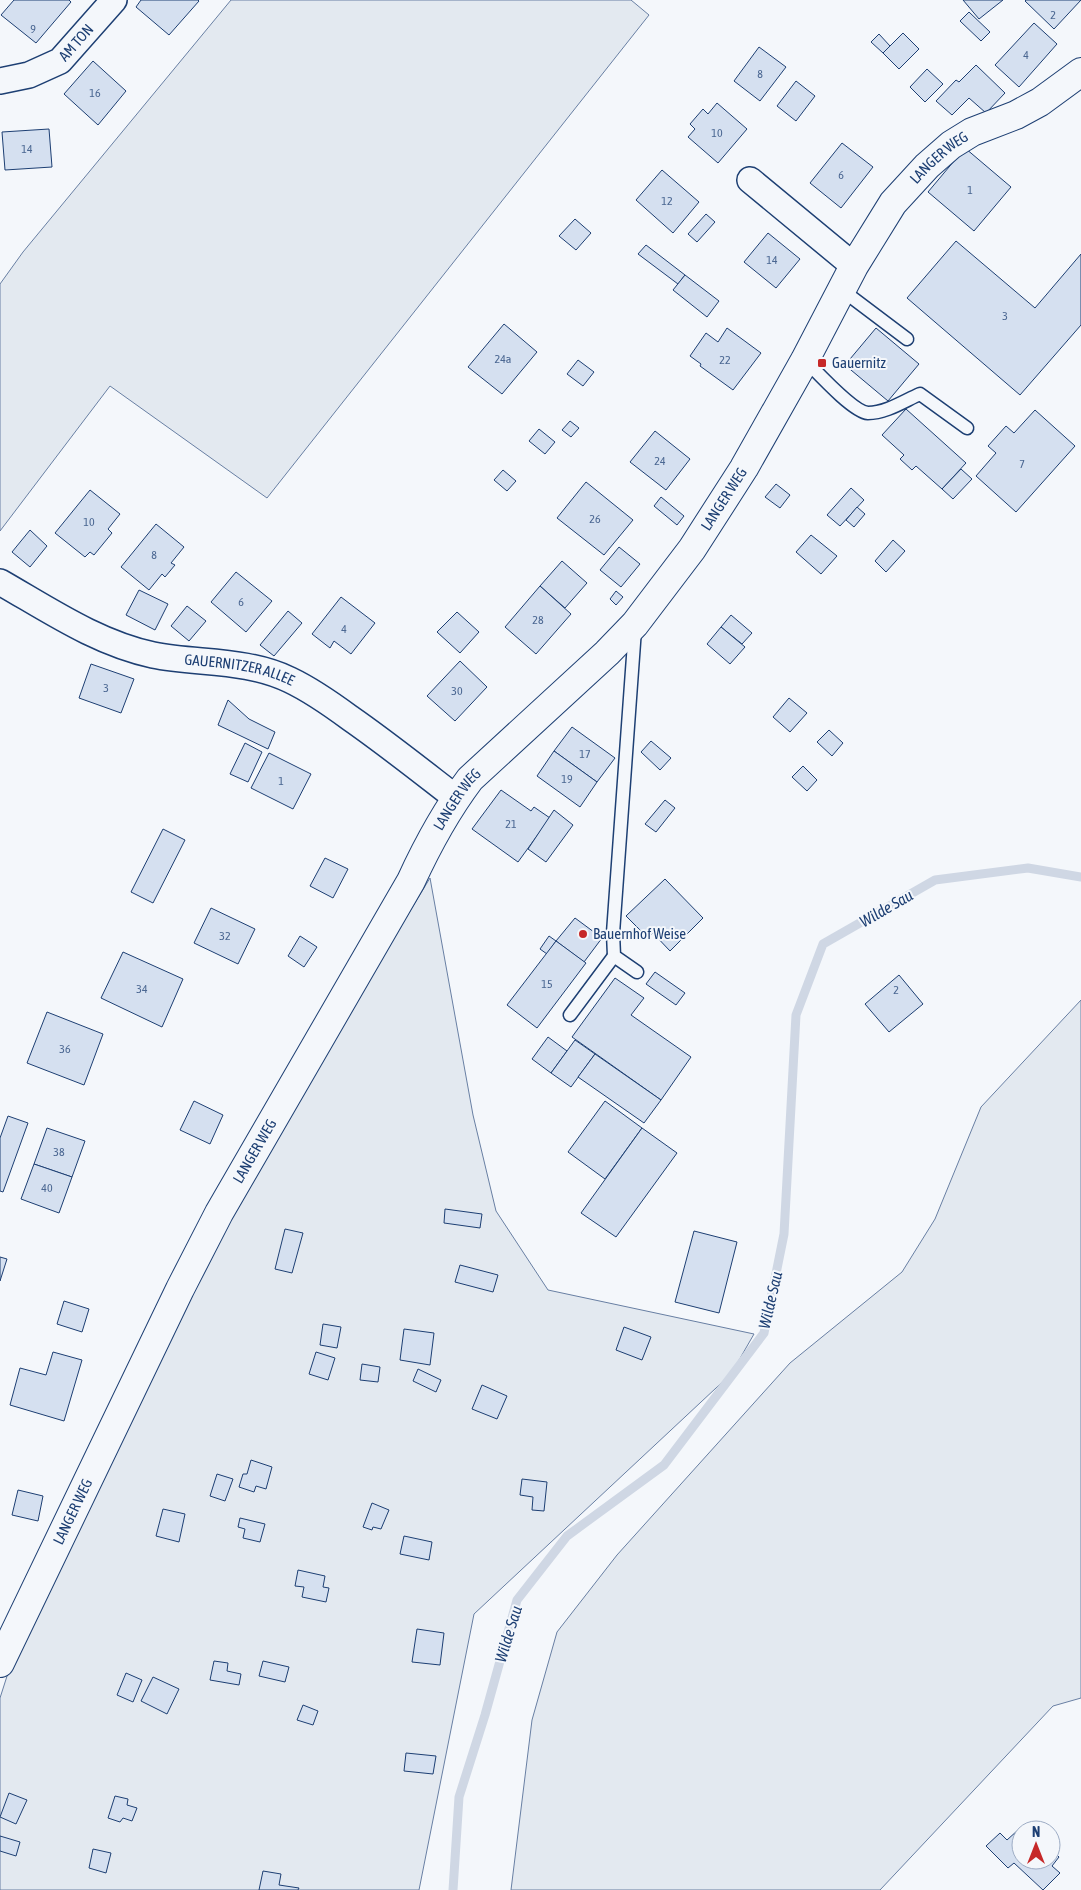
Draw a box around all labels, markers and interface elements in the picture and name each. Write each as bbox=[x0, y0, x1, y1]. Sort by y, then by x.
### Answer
house number: 2 bbox=[1050, 8, 1056, 22]
street label: AM TON bbox=[55, 21, 97, 64]
house number: 9 bbox=[30, 22, 36, 36]
house number: 4 bbox=[1023, 48, 1029, 62]
house number: 8 bbox=[757, 67, 763, 81]
house number: 16 bbox=[89, 86, 101, 100]
house number: 10 bbox=[711, 126, 723, 140]
street label: LANGER WEG bbox=[906, 128, 971, 187]
house number: 14 bbox=[21, 142, 33, 156]
house number: 6 bbox=[838, 168, 844, 182]
house number: 1 bbox=[967, 183, 973, 197]
house number: 12 bbox=[661, 194, 673, 208]
house number: 14 bbox=[766, 253, 778, 267]
house number: 3 bbox=[1002, 309, 1008, 323]
house number: 24a bbox=[495, 352, 511, 366]
house number: 22 bbox=[719, 353, 731, 367]
place label: Gauernitz bbox=[832, 354, 886, 371]
marker: Gauernitz bbox=[816, 357, 828, 369]
house number: 24 bbox=[654, 454, 666, 468]
house number: 7 bbox=[1019, 457, 1025, 471]
street label: LANGER WEG bbox=[697, 464, 750, 533]
house number: 26 bbox=[589, 512, 601, 526]
house number: 10 bbox=[83, 515, 95, 529]
house number: 8 bbox=[151, 548, 157, 562]
house number: 6 bbox=[238, 595, 244, 609]
house number: 28 bbox=[532, 613, 544, 627]
house number: 4 bbox=[341, 622, 347, 636]
street label: GAUERNITZER ALLEE bbox=[184, 651, 298, 689]
house number: 3 bbox=[103, 681, 109, 695]
house number: 30 bbox=[451, 684, 463, 698]
house number: 17 bbox=[579, 747, 591, 761]
street label: LANGER WEG bbox=[430, 765, 484, 833]
house number: 19 bbox=[561, 772, 573, 786]
house number: 1 bbox=[278, 774, 284, 788]
house number: 21 bbox=[505, 817, 517, 831]
water label: Wilde Sau bbox=[856, 886, 916, 930]
place label: Bauernhof Weise bbox=[593, 925, 686, 942]
marker: Bauernhof Weise bbox=[577, 928, 589, 940]
house number: 32 bbox=[219, 929, 231, 943]
house number: 15 bbox=[541, 977, 553, 991]
house number: 34 bbox=[136, 982, 148, 996]
house number: 2 bbox=[893, 983, 899, 997]
house number: 36 bbox=[59, 1042, 71, 1056]
street label: LANGER WEG bbox=[229, 1116, 280, 1186]
house number: 38 bbox=[53, 1145, 65, 1159]
house number: 40 bbox=[41, 1181, 53, 1195]
water label: Wilde Sau bbox=[755, 1269, 785, 1330]
street label: LANGER WEG bbox=[49, 1476, 96, 1547]
water label: Wilde Sau bbox=[491, 1603, 525, 1664]
north arrow bbox=[1011, 1820, 1061, 1870]
text: N bbox=[1032, 1824, 1040, 1840]

